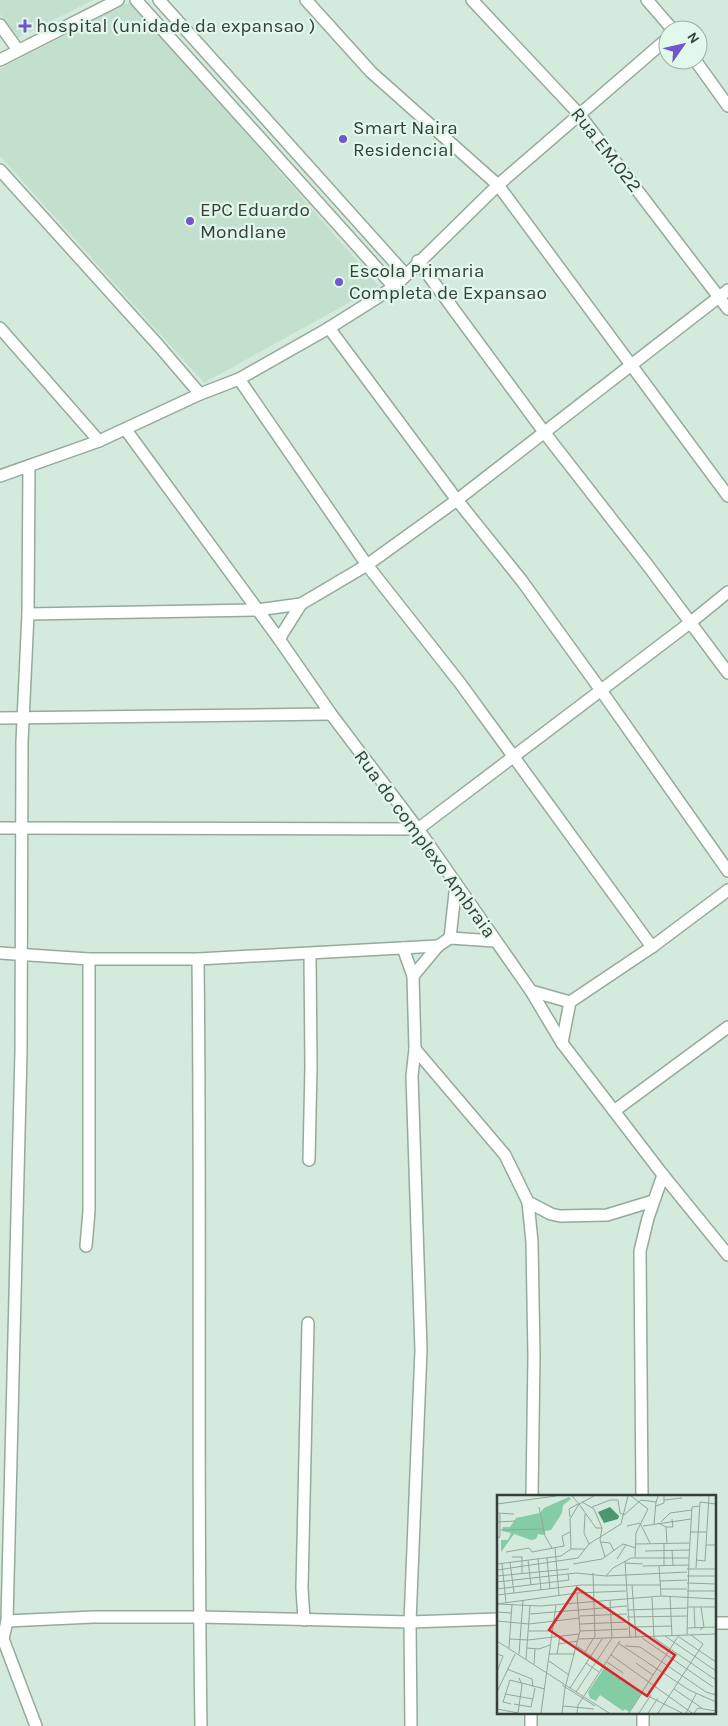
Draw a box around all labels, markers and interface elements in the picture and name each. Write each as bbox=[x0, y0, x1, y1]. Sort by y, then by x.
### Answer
place label: hospital (unidade da expansao ) bbox=[36, 15, 316, 37]
marker: hospital (unidade da expansao ) bbox=[18, 19, 32, 33]
north arrow bbox=[658, 20, 708, 70]
text: N bbox=[684, 29, 703, 47]
street label: Rua EM.022 bbox=[566, 103, 646, 197]
place label: Smart Naira Residencial bbox=[353, 117, 458, 161]
marker: Smart Naira Residencial bbox=[337, 133, 349, 145]
place label: EPC Eduardo Mondlane bbox=[200, 199, 310, 243]
marker: EPC Eduardo Mondlane bbox=[184, 215, 196, 227]
place label: Escola Primaria Completa de Expansao bbox=[349, 260, 547, 304]
marker: Escola Primaria Completa de Expansao bbox=[333, 276, 345, 288]
street label: Rua do complexo Ambraia bbox=[350, 746, 500, 942]
inset map bbox=[497, 1495, 716, 1714]

